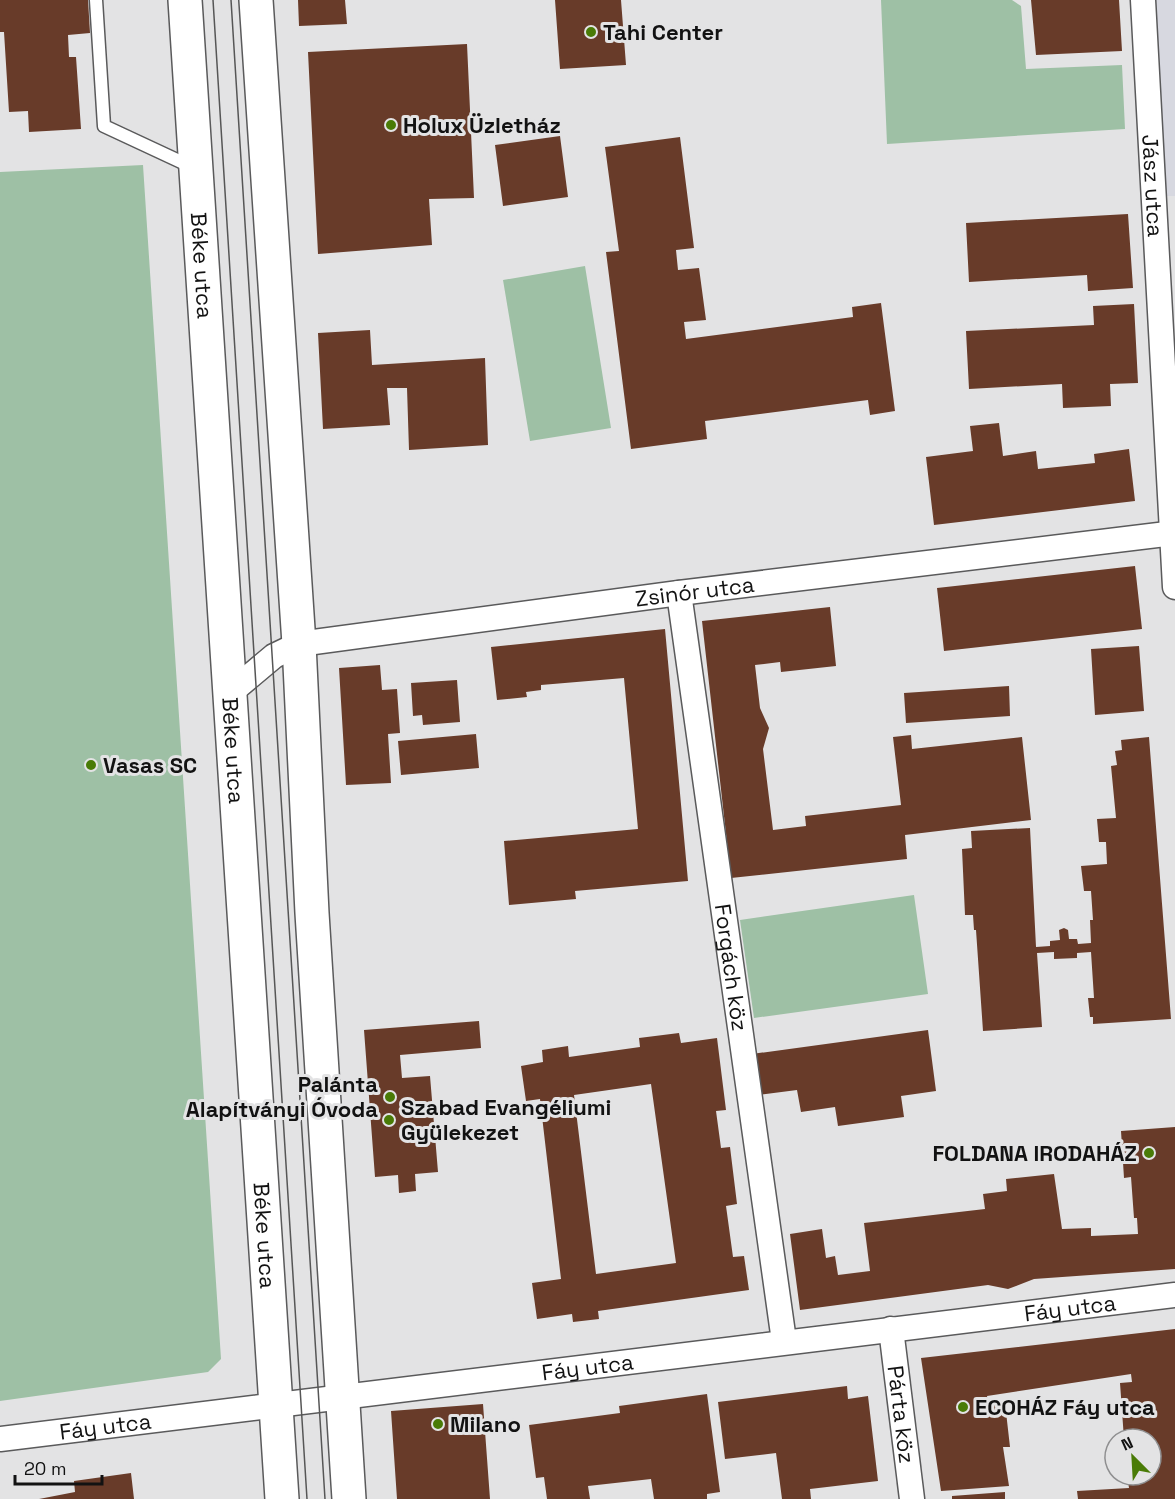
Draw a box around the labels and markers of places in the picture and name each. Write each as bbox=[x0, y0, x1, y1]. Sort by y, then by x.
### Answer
place label: Tahi Center bbox=[603, 18, 723, 46]
marker: Tahi Center bbox=[584, 25, 598, 39]
place label: Holux Üzletház bbox=[403, 111, 561, 139]
marker: Holux Üzletház bbox=[384, 118, 398, 132]
place label: Vasas SC bbox=[103, 751, 197, 779]
marker: Vasas SC bbox=[84, 758, 98, 772]
place label: Palánta Alapítványi Óvoda bbox=[186, 1070, 378, 1123]
marker: Palánta Alapítványi Óvoda bbox=[383, 1090, 397, 1104]
place label: Szabad Evangéliumi Gyülekezet bbox=[401, 1093, 611, 1146]
marker: Szabad Evangéliumi Gyülekezet bbox=[382, 1113, 396, 1127]
place label: FOLDANA IRODAHÁZ bbox=[932, 1139, 1137, 1167]
marker: FOLDANA IRODAHÁZ bbox=[1142, 1146, 1156, 1160]
place label: ECOHÁZ Fáy utca bbox=[975, 1393, 1155, 1421]
marker: ECOHÁZ Fáy utca bbox=[956, 1400, 970, 1414]
place label: Milano bbox=[450, 1410, 521, 1438]
marker: Milano bbox=[431, 1417, 445, 1431]

